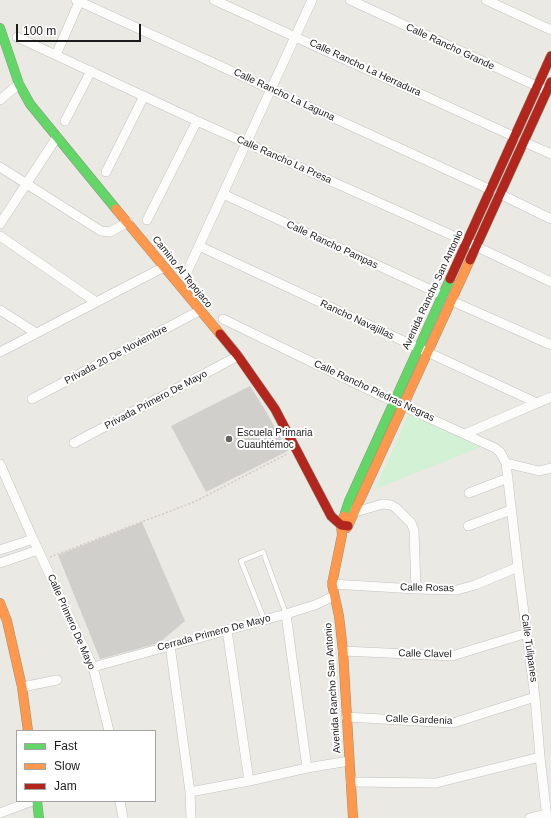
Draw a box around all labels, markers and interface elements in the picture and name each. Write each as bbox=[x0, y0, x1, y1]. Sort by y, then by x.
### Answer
scale bar bbox=[18, 16, 143, 42]
street label: Calle Rancho Grande bbox=[404, 21, 496, 73]
text: 100 m bbox=[23, 24, 56, 38]
street label: Calle Rancho La Herradura bbox=[307, 37, 423, 99]
street label: Calle Rancho La Laguna bbox=[232, 66, 336, 124]
street label: Calle Rancho La Presa bbox=[235, 134, 333, 186]
street label: Calle Rancho Pampas bbox=[284, 219, 380, 271]
street label: Avenida Rancho San Antonio bbox=[400, 228, 466, 352]
street label: Camino Al Tepojaco bbox=[149, 234, 215, 310]
street label: Rancho Navajillas bbox=[318, 298, 396, 342]
street label: Privada 20 De Noviembre bbox=[63, 323, 169, 387]
street label: Calle Rancho Piedras Negras bbox=[312, 358, 436, 424]
street label: Privada Primero De Mayo bbox=[103, 368, 209, 432]
place label: Escuela Primaria Cuauhtémoc bbox=[237, 427, 313, 450]
marker: Escuela Primaria Cuauhtémoc bbox=[224, 434, 234, 444]
street label: Calle Primero De Mayo bbox=[44, 572, 98, 672]
street label: Calle Rosas bbox=[400, 582, 454, 594]
street label: Cerrada Primero De Mayo bbox=[156, 612, 272, 654]
street label: Calle Tulipanes bbox=[518, 613, 540, 683]
street label: Avenida Rancho San Antonio bbox=[322, 623, 344, 753]
street label: Calle Clavel bbox=[398, 648, 452, 660]
street label: Calle Gardenia bbox=[385, 713, 453, 727]
legend bbox=[16, 730, 156, 802]
text: Fast bbox=[54, 739, 77, 753]
text: Slow bbox=[54, 759, 80, 773]
text: Jam bbox=[54, 779, 77, 793]

